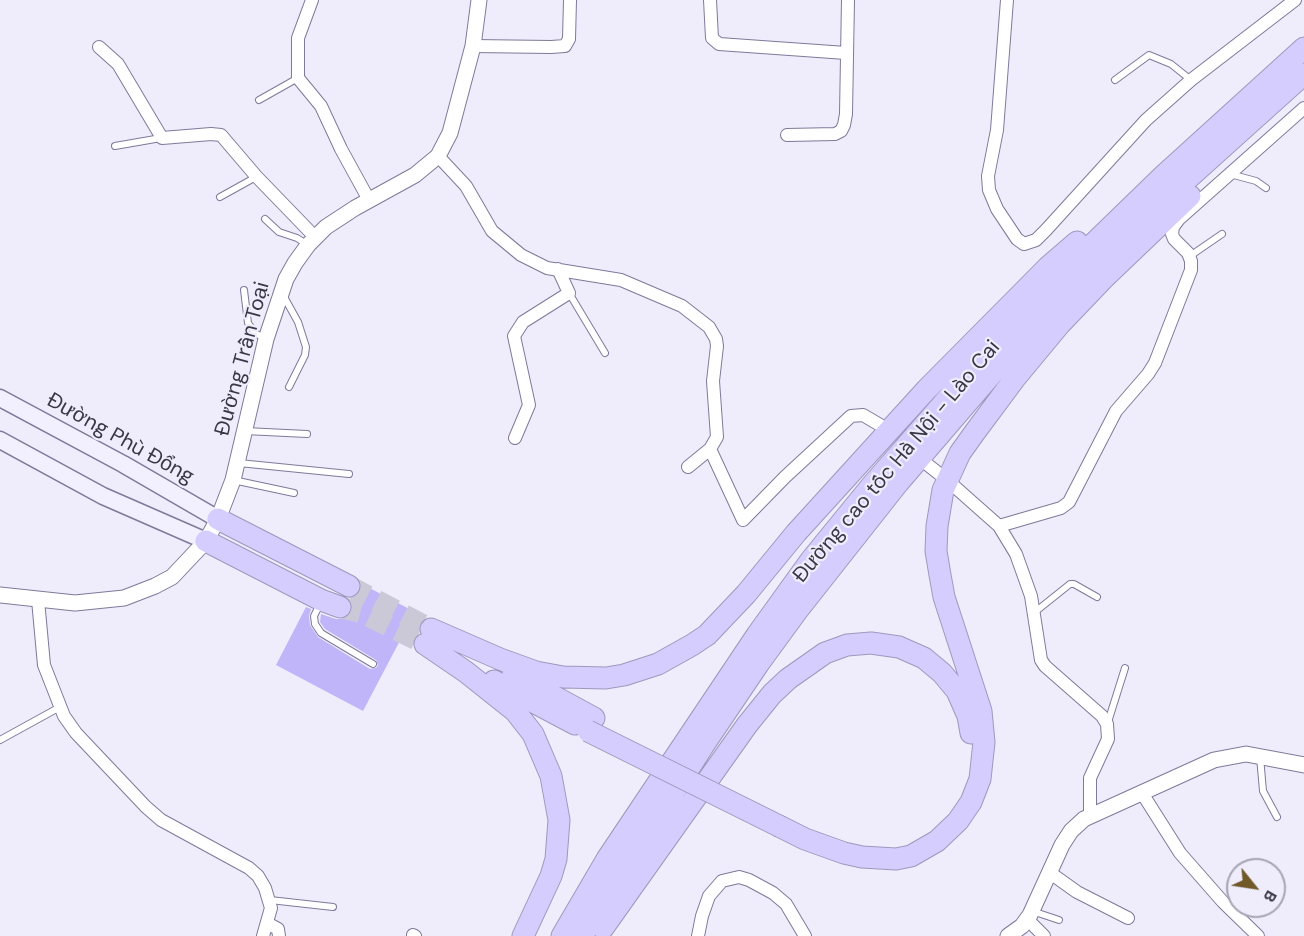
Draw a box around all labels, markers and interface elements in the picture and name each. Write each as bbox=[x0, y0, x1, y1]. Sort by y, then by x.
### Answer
street label: Đường Trần Toại bbox=[210, 279, 276, 439]
street label: Đường cao tốc Hà Nội - Lào Cai bbox=[788, 336, 1006, 588]
street label: Đường Phù Đổng bbox=[42, 388, 198, 490]
north arrow bbox=[1226, 858, 1286, 918]
text: B bbox=[1259, 887, 1282, 906]

